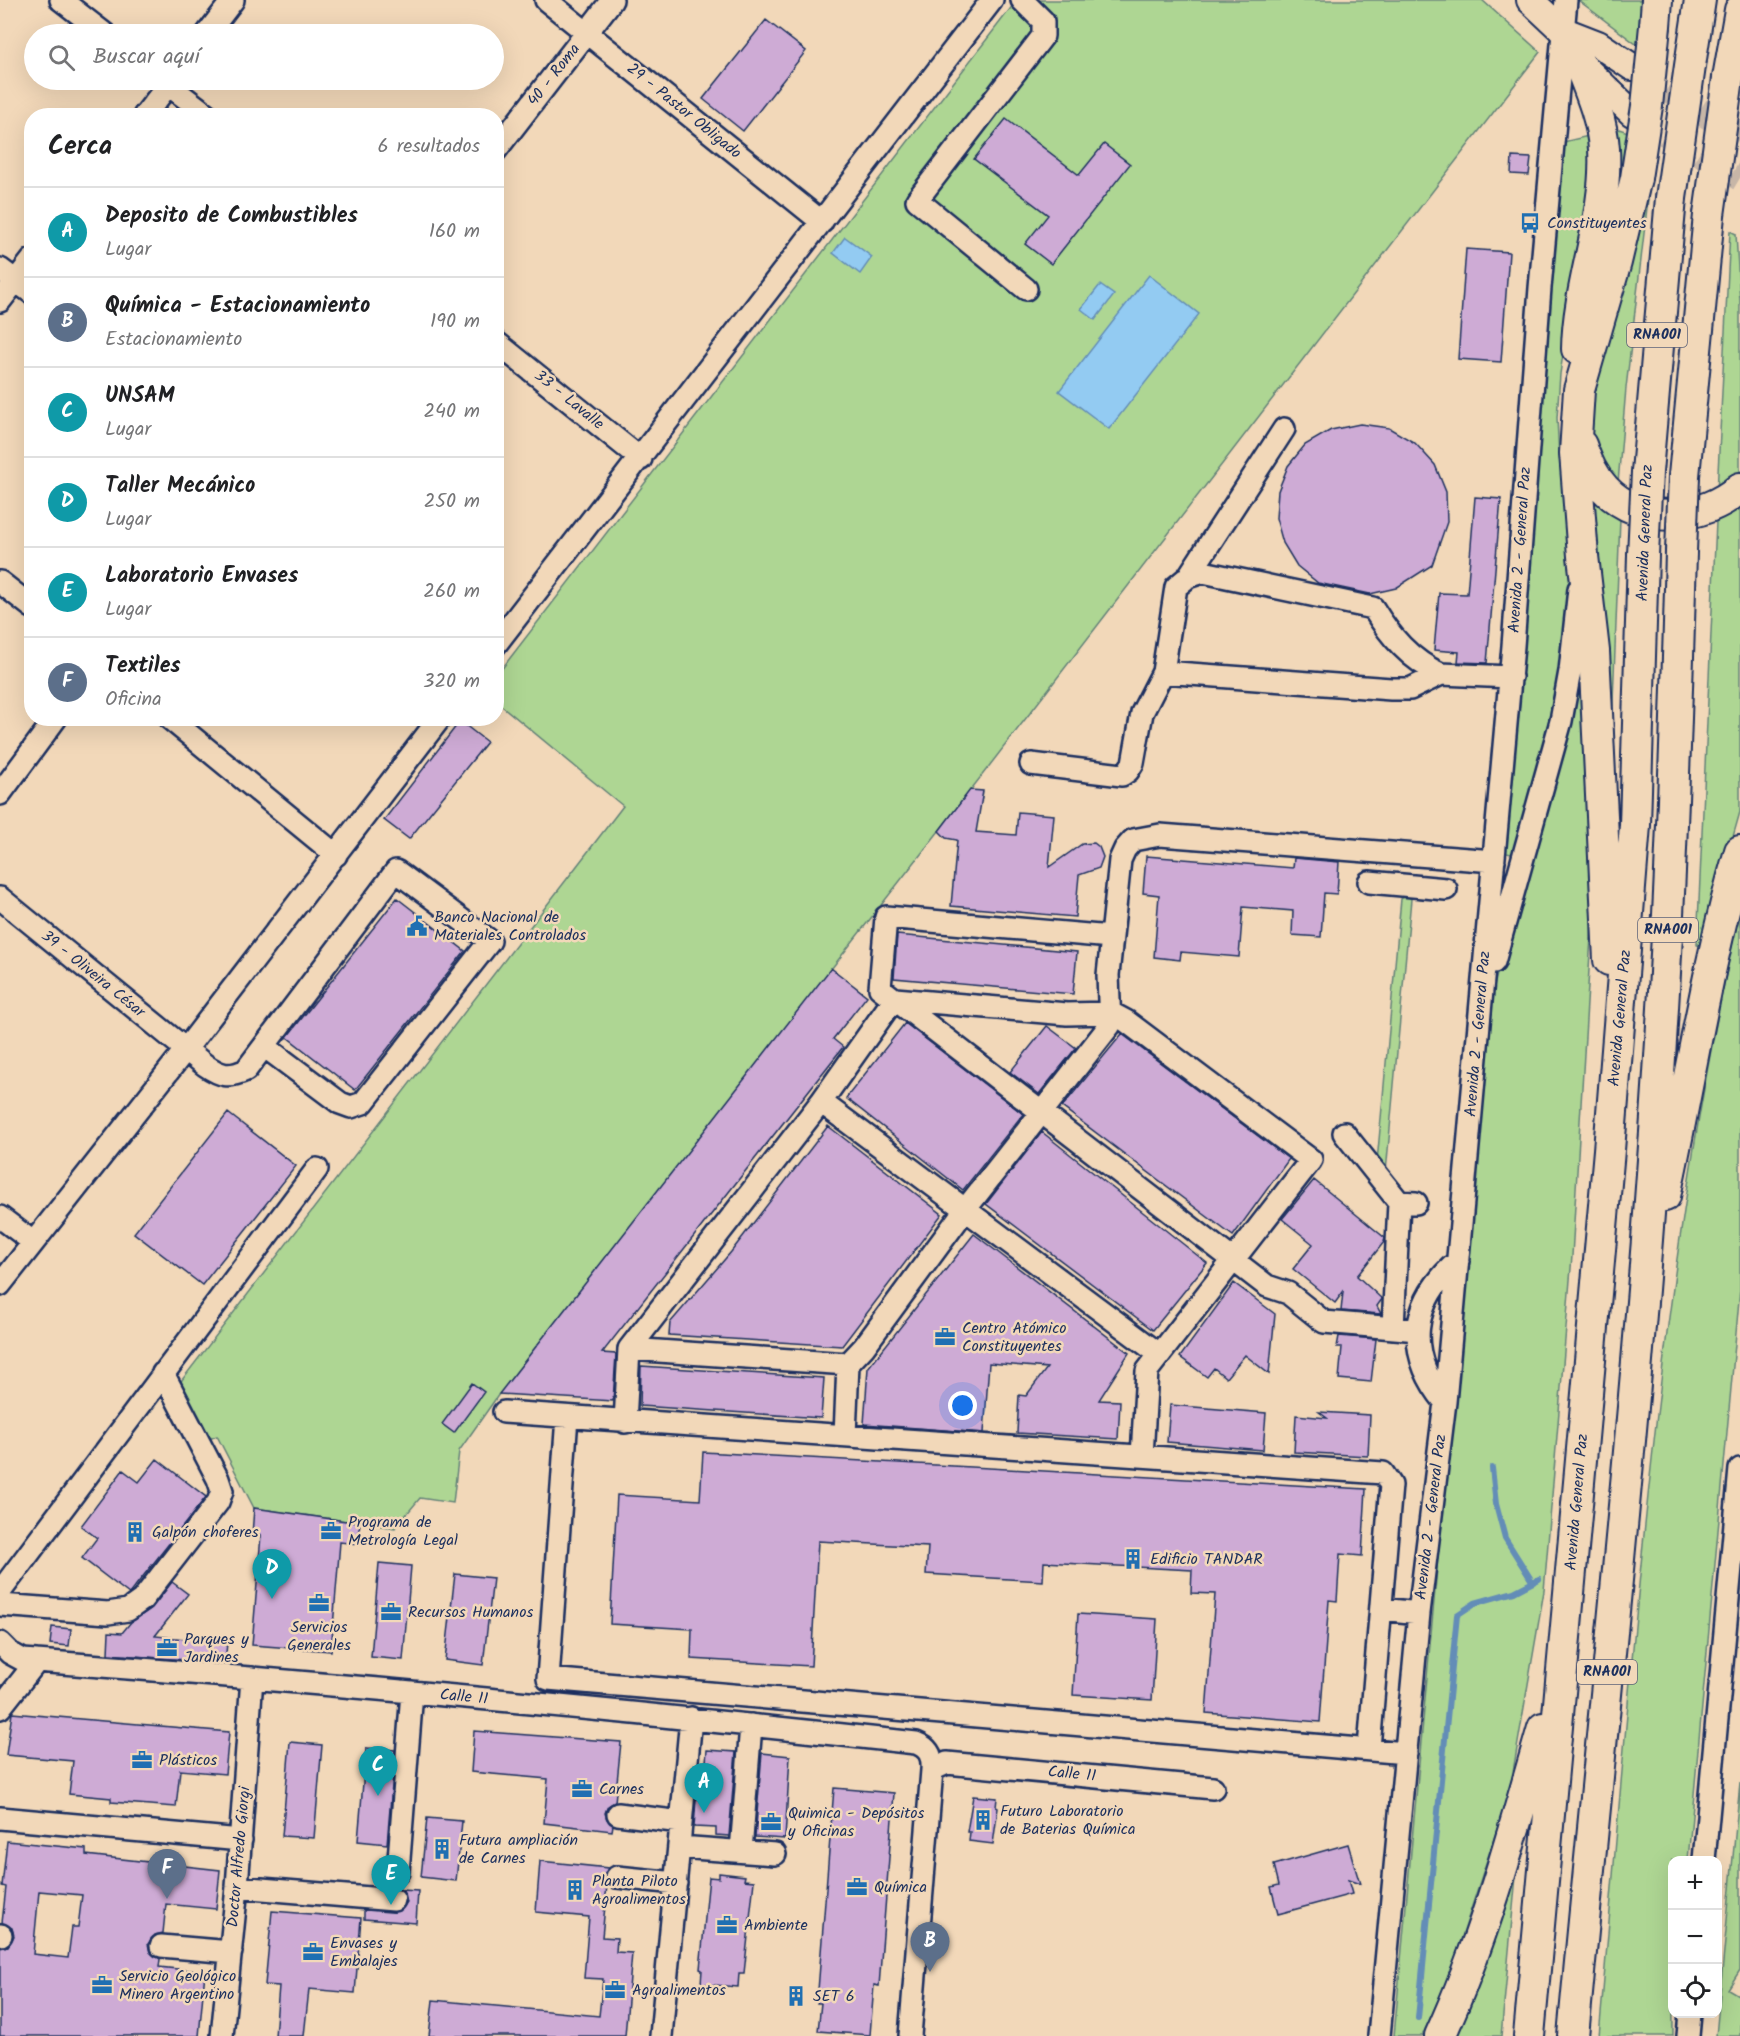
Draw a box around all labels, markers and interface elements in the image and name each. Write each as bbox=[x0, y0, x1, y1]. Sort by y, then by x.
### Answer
search box bbox=[24, 24, 504, 90]
street label: 40 - Roma bbox=[521, 38, 587, 112]
text: Buscar aquí bbox=[93, 40, 200, 75]
icon: search bbox=[45, 41, 78, 74]
street label: 29 - Pastor Obligado bbox=[621, 57, 747, 165]
text: Cerca bbox=[48, 126, 112, 168]
text: 6 resultados bbox=[378, 131, 480, 163]
text: Deposito de Combustibles bbox=[105, 199, 358, 234]
bus stop icon: Constituyentes bbox=[1518, 211, 1542, 235]
place label: Constituyentes bbox=[1547, 211, 1647, 236]
text: A bbox=[61, 216, 74, 248]
text: 160 m bbox=[429, 216, 480, 248]
text: Lugar bbox=[105, 234, 151, 266]
text: Química - Estacionamiento bbox=[105, 289, 370, 324]
text: B bbox=[61, 306, 74, 338]
text: 190 m bbox=[430, 306, 480, 338]
road number: RNA001 bbox=[1627, 323, 1687, 347]
text: Estacionamiento bbox=[105, 324, 242, 356]
street label: 33 - Lavalle bbox=[528, 364, 610, 436]
text: UNSAM bbox=[105, 379, 175, 414]
text: C bbox=[61, 396, 74, 428]
text: 240 m bbox=[423, 396, 480, 428]
text: Lugar bbox=[105, 414, 151, 446]
street label: Avenida General Paz bbox=[1630, 464, 1660, 602]
street label: Avenida 2 - General Paz bbox=[1502, 466, 1538, 634]
text: Taller Mecánico bbox=[105, 469, 255, 504]
text: D bbox=[61, 486, 74, 518]
text: 250 m bbox=[424, 486, 480, 518]
text: Lugar bbox=[105, 504, 151, 536]
text: Laboratorio Envases bbox=[105, 559, 298, 594]
text: E bbox=[62, 576, 73, 608]
text: 260 m bbox=[423, 576, 480, 608]
text: Lugar bbox=[105, 594, 151, 626]
text: Textiles bbox=[105, 649, 181, 684]
text: F bbox=[62, 666, 73, 698]
text: 320 m bbox=[423, 666, 480, 698]
text: Oficina bbox=[105, 684, 162, 716]
place label: Banco Nacional de Materiales Controlados bbox=[434, 905, 586, 948]
public building icon: Banco Nacional de Materiales Controlados bbox=[405, 914, 429, 938]
road number: RNA001 bbox=[1638, 918, 1698, 942]
street label: 39 - Oliveira César bbox=[35, 924, 152, 1025]
street label: Avenida General Paz bbox=[1602, 949, 1638, 1087]
street label: Avenida 2 - General Paz bbox=[1458, 950, 1498, 1118]
place label: Centro Atómico Constituyentes bbox=[962, 1316, 1067, 1359]
office icon: Centro Atómico Constituyentes bbox=[933, 1325, 957, 1349]
your location bbox=[948, 1391, 977, 1420]
street label: Avenida 2 - General Paz bbox=[1408, 1433, 1454, 1601]
street label: Avenida General Paz bbox=[1559, 1433, 1595, 1571]
place label: Programa de Metrología Legal bbox=[348, 1510, 458, 1553]
office icon: Programa de Metrología Legal bbox=[319, 1519, 343, 1543]
building icon: Galpón choferes bbox=[123, 1520, 147, 1544]
place label: Galpón choferes bbox=[152, 1520, 259, 1545]
building icon: Edificio TANDAR bbox=[1121, 1547, 1145, 1571]
place label: Edificio TANDAR bbox=[1150, 1547, 1263, 1572]
pin: D bbox=[252, 1550, 292, 1599]
office icon: Servicios Generales bbox=[307, 1591, 331, 1615]
office icon: Recursos Humanos bbox=[379, 1600, 403, 1624]
place label: Recursos Humanos bbox=[408, 1600, 533, 1625]
place label: Servicios Generales bbox=[287, 1615, 351, 1658]
place label: Parques y Jardines bbox=[184, 1627, 249, 1670]
office icon: Parques y Jardines bbox=[155, 1636, 179, 1660]
road number: RNA001 bbox=[1577, 1660, 1637, 1684]
street label: Calle 11 bbox=[439, 1682, 489, 1712]
pin: C bbox=[358, 1746, 398, 1796]
office icon: Plásticos bbox=[130, 1748, 154, 1772]
place label: Plásticos bbox=[159, 1748, 217, 1773]
street label: Calle 11 bbox=[1047, 1759, 1097, 1789]
pin: A bbox=[684, 1764, 724, 1813]
office icon: Carnes bbox=[570, 1777, 594, 1801]
place label: Carnes bbox=[599, 1777, 644, 1802]
street label: Doctor Alfredo Giorgi bbox=[220, 1784, 258, 1928]
place label: Futuro Laboratorio de Baterias Química bbox=[1000, 1799, 1135, 1842]
place label: Quimica - Depósitos y Oficinas bbox=[787, 1801, 925, 1844]
building icon: Futuro Laboratorio de Baterias Química bbox=[971, 1808, 995, 1832]
office icon: Quimica - Depósitos y Oficinas bbox=[759, 1810, 783, 1834]
place label: Futura ampliación de Carnes bbox=[459, 1828, 578, 1871]
building icon: Futura ampliación de Carnes bbox=[430, 1837, 454, 1861]
pin: F bbox=[148, 1850, 186, 1899]
pin: E bbox=[372, 1856, 410, 1905]
map controls bbox=[1668, 1856, 1722, 2018]
button: + bbox=[1668, 1856, 1722, 1910]
place label: Planta Piloto Agroalimentos bbox=[592, 1869, 686, 1912]
office icon: Química bbox=[845, 1875, 869, 1899]
place label: Química bbox=[874, 1875, 927, 1900]
building icon: Planta Piloto Agroalimentos bbox=[563, 1878, 587, 1902]
button: − bbox=[1668, 1910, 1722, 1964]
office icon: Ambiente bbox=[715, 1913, 739, 1937]
place label: Ambiente bbox=[744, 1913, 808, 1938]
pin: B bbox=[910, 1922, 950, 1972]
place label: Envases y Embalajes bbox=[330, 1931, 398, 1974]
office icon: Envases y Embalajes bbox=[301, 1940, 325, 1964]
place label: Servicio Geológico Minero Argentino bbox=[119, 1964, 236, 2007]
button: locate bbox=[1668, 1964, 1722, 2018]
office icon: Servicio Geológico Minero Argentino bbox=[90, 1973, 114, 1997]
office icon: Agroalimentos bbox=[603, 1978, 627, 2002]
place label: Agroalimentos bbox=[632, 1978, 726, 2003]
building icon: SET 6 bbox=[784, 1984, 808, 2008]
place label: SET 6 bbox=[813, 1984, 855, 2009]

